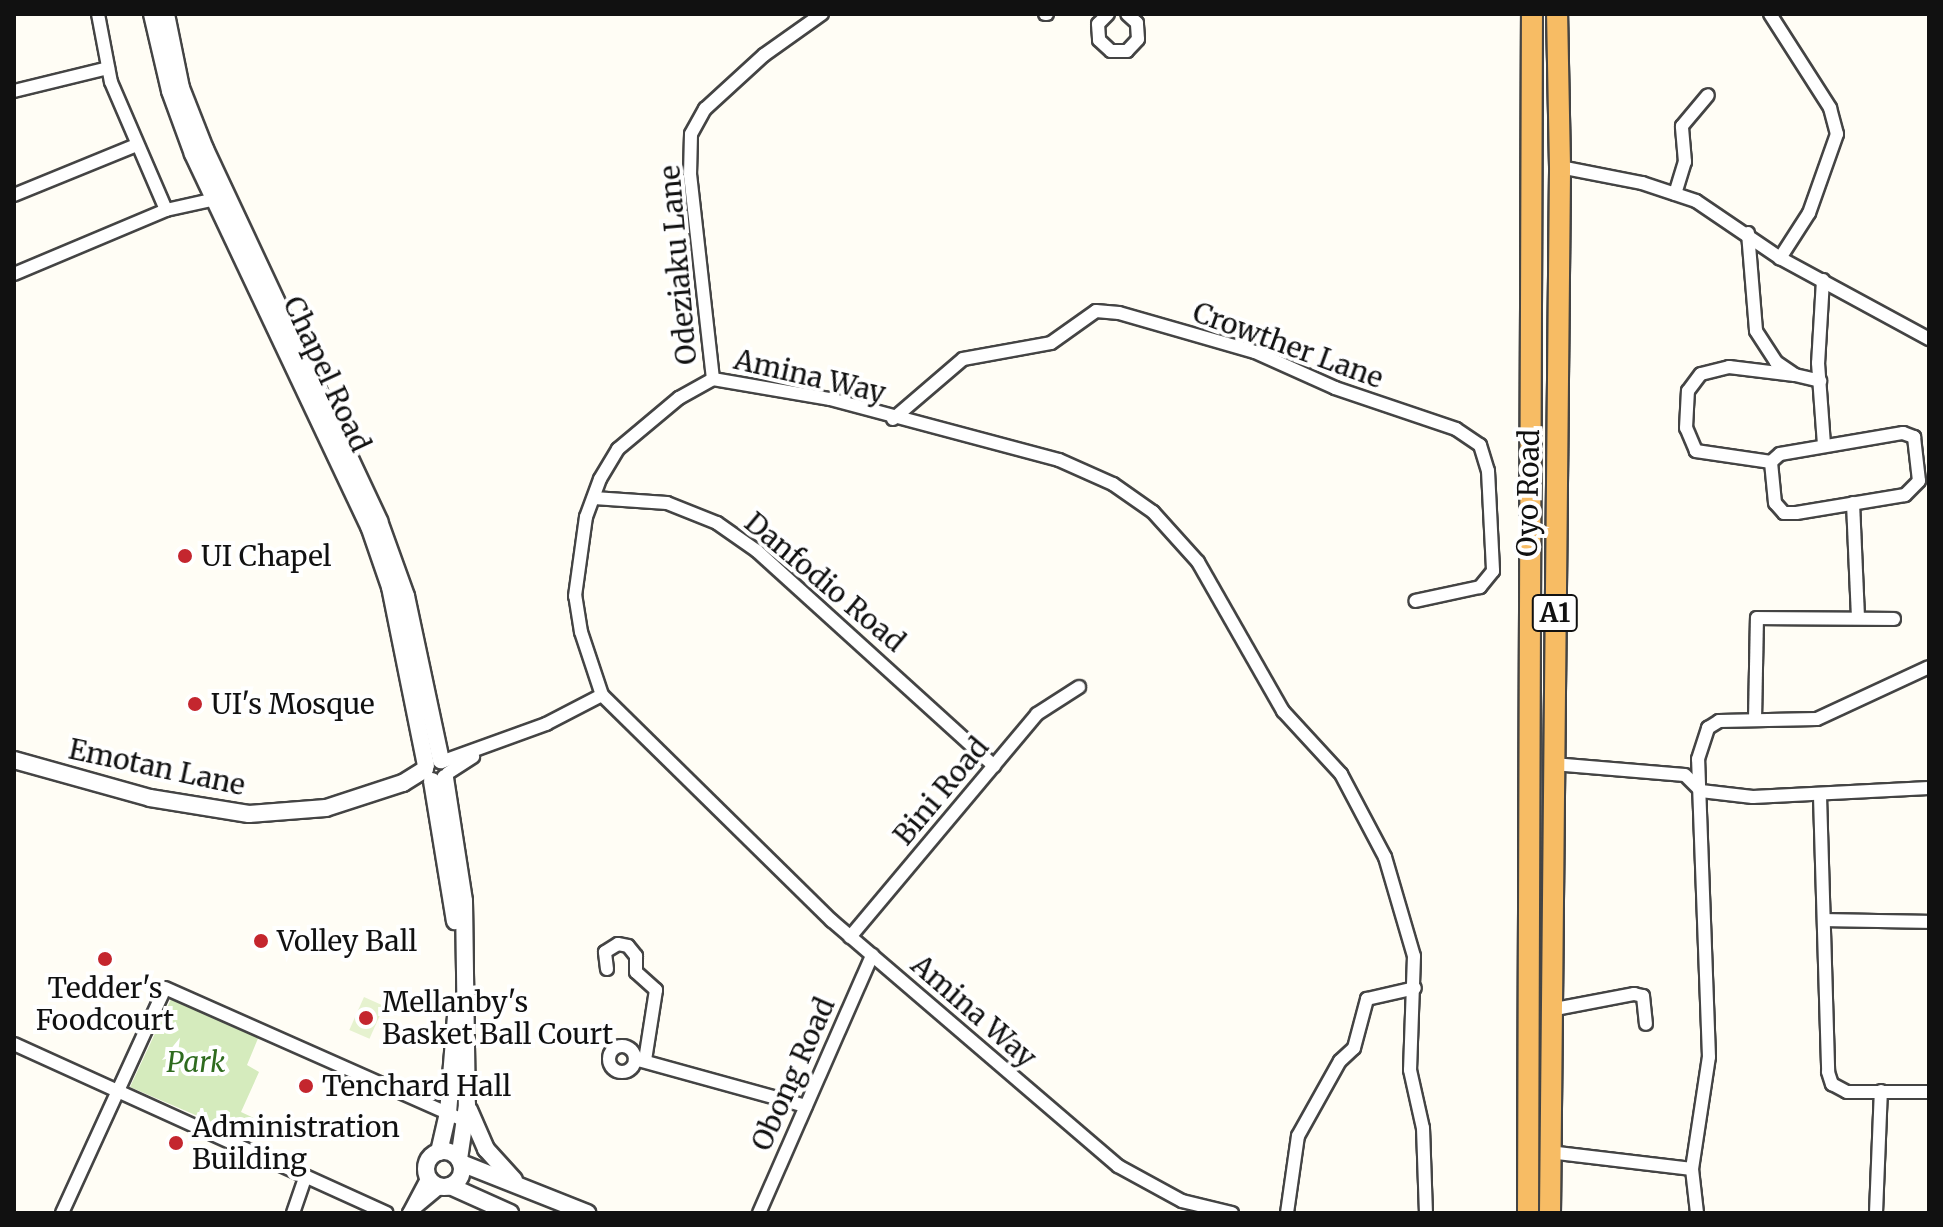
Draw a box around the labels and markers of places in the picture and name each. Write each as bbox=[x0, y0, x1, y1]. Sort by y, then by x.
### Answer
place label: UI Chapel bbox=[201, 539, 332, 573]
marker: UI Chapel bbox=[176, 547, 194, 565]
place label: UI's Mosque bbox=[211, 687, 375, 721]
marker: UI's Mosque bbox=[186, 695, 204, 713]
place label: Volley Ball bbox=[277, 924, 417, 958]
marker: Volley Ball bbox=[252, 932, 270, 950]
marker: Tedder's Foodcourt bbox=[96, 950, 114, 968]
place label: Tedder's Foodcourt bbox=[36, 971, 174, 1037]
place label: Mellanby's Basket Ball Court bbox=[382, 985, 613, 1051]
marker: Mellanby's Basket Ball Court bbox=[357, 1009, 375, 1027]
place label: Tenchard Hall bbox=[322, 1069, 511, 1103]
marker: Tenchard Hall bbox=[297, 1077, 315, 1095]
place label: Administration Building bbox=[192, 1110, 400, 1176]
marker: Administration Building bbox=[167, 1134, 185, 1152]

